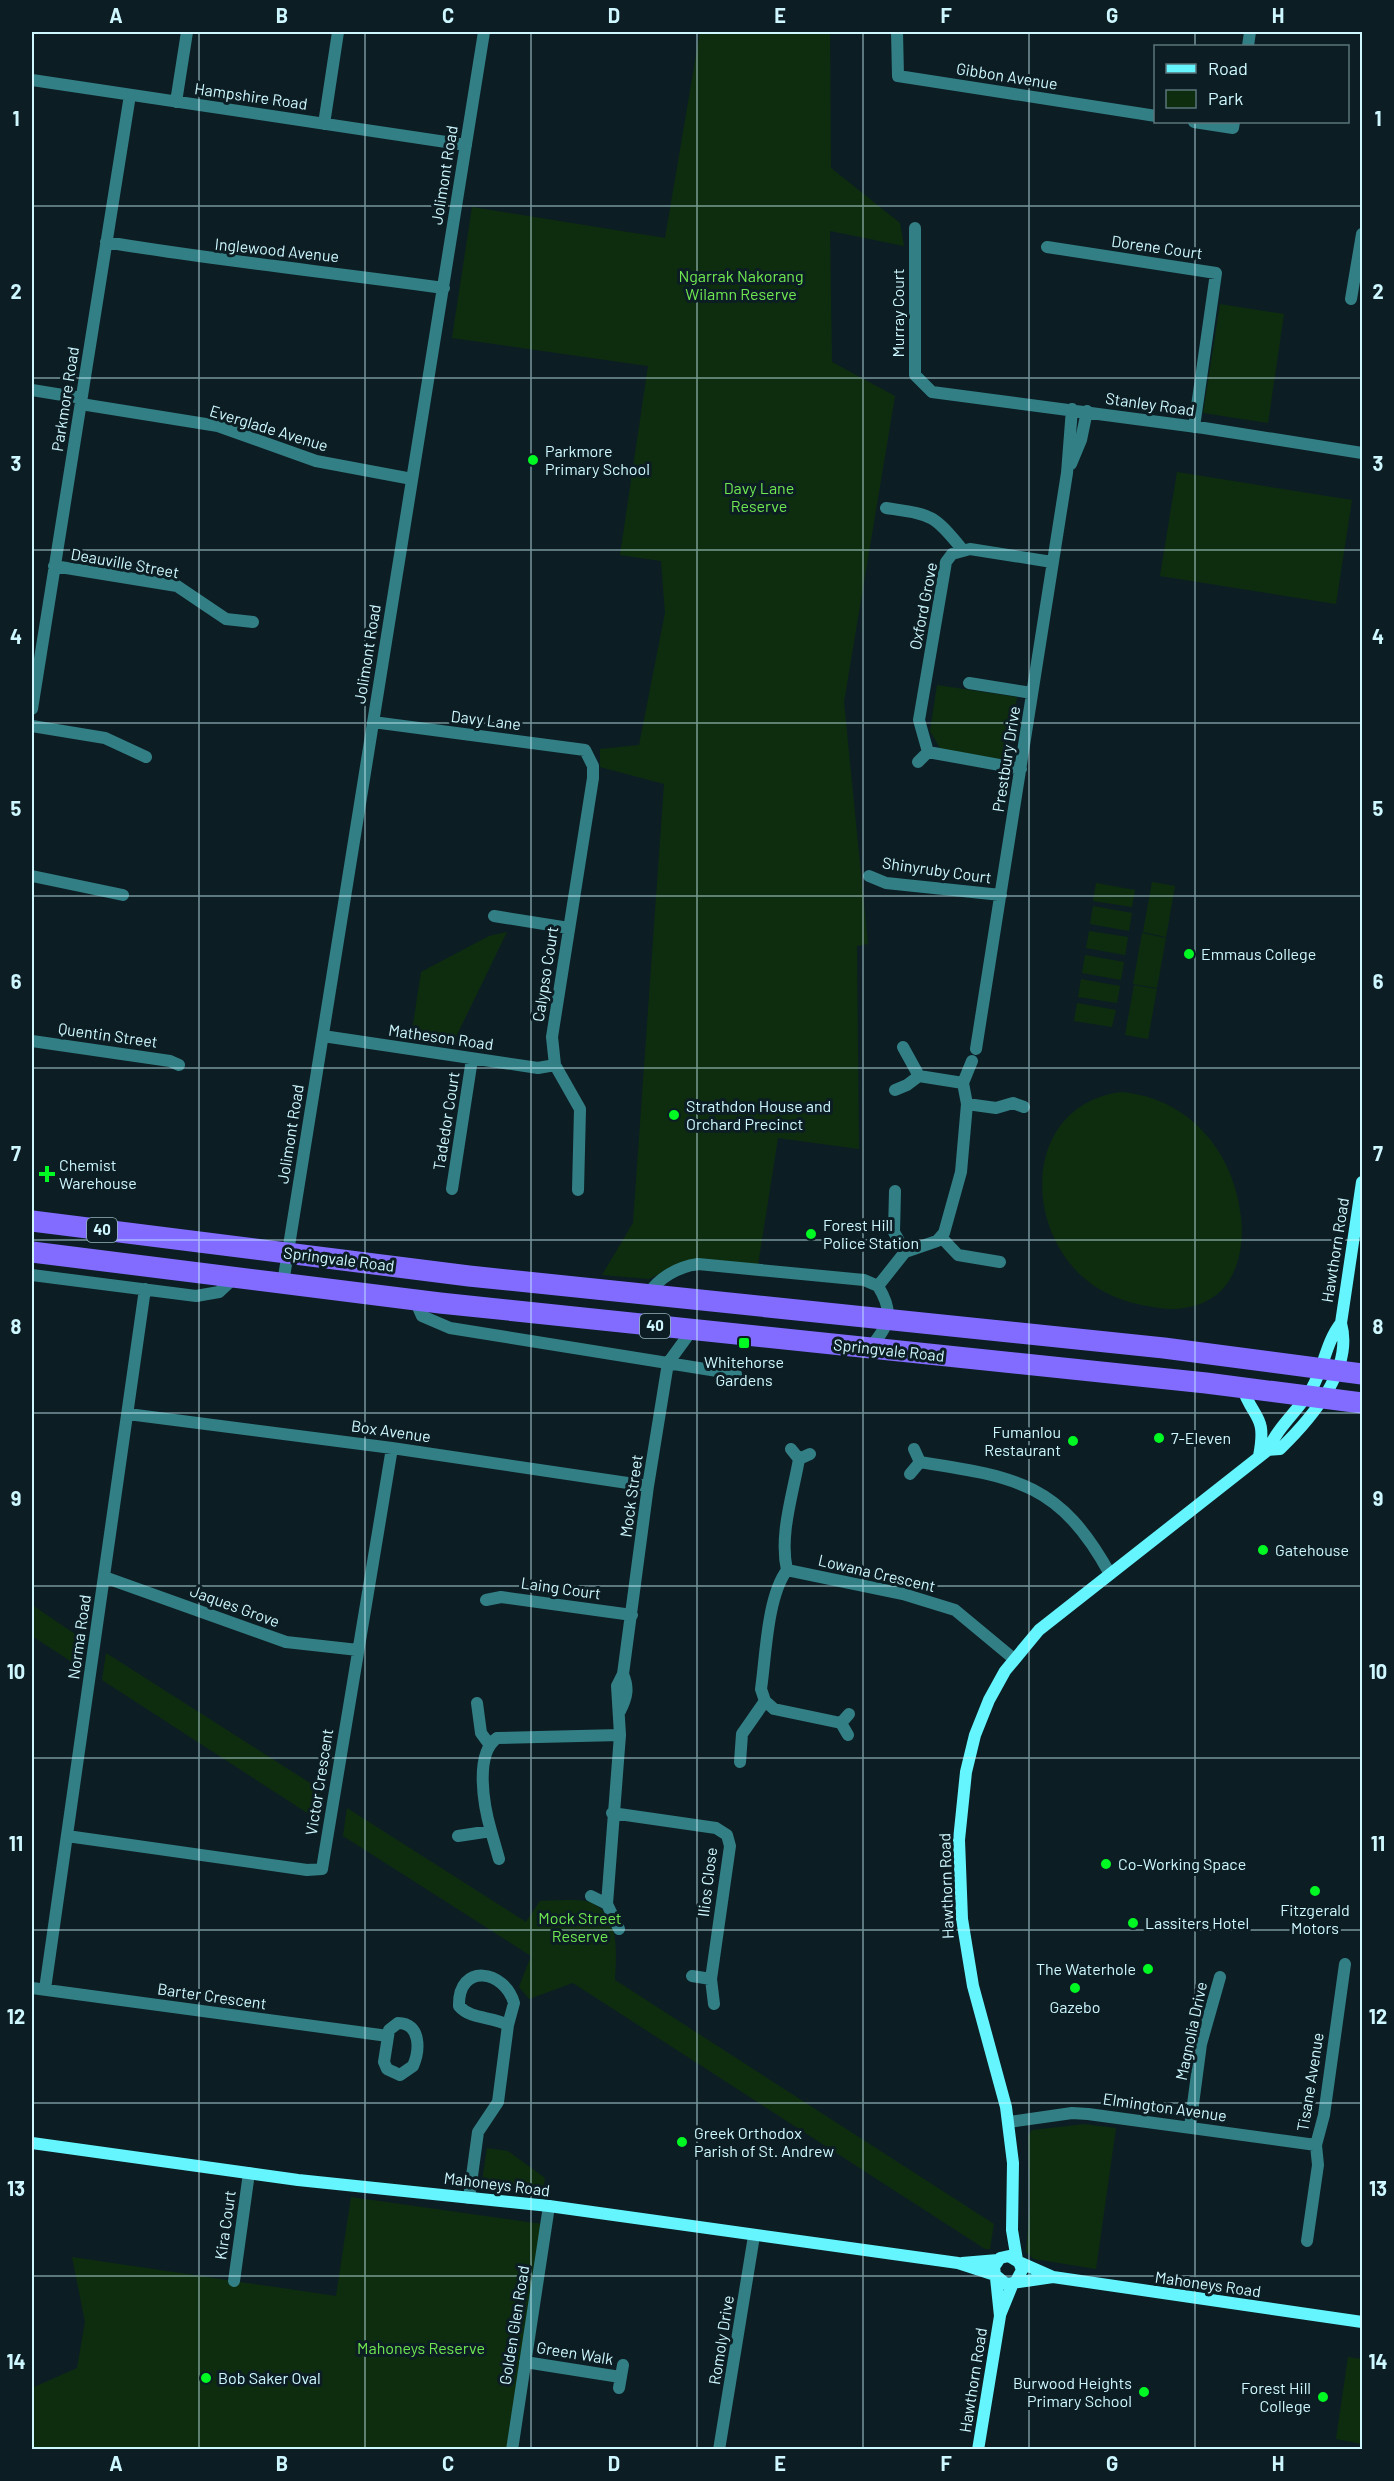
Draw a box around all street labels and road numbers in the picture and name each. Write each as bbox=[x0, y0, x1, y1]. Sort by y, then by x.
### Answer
street label: Gibbon Avenue bbox=[955, 58, 1059, 93]
street label: Hampshire Road bbox=[193, 78, 309, 113]
street label: Jolimont Road bbox=[426, 124, 461, 226]
street label: Dorene Court bbox=[1110, 231, 1204, 262]
street label: Inglewood Avenue bbox=[214, 234, 340, 265]
street label: Murray Court bbox=[888, 268, 907, 358]
street label: Parkmore Road bbox=[47, 345, 82, 453]
street label: Stanley Road bbox=[1104, 388, 1196, 419]
street label: Everglade Avenue bbox=[208, 400, 331, 455]
street label: Deauville Street bbox=[69, 544, 181, 581]
street label: Oxford Grove bbox=[905, 561, 940, 651]
street label: Jolimont Road bbox=[349, 603, 384, 705]
street label: Prestbury Drive bbox=[988, 705, 1023, 813]
street label: Davy Lane bbox=[450, 706, 522, 733]
street label: Shinyruby Court bbox=[881, 852, 993, 887]
street label: Calypso Court bbox=[528, 925, 561, 1023]
street label: Quentin Street bbox=[57, 1018, 159, 1051]
street label: Matheson Road bbox=[387, 1020, 495, 1053]
street label: Tadedor Court bbox=[428, 1070, 463, 1172]
street label: Jolimont Road bbox=[272, 1083, 307, 1185]
street label: Hawthorn Road bbox=[1317, 1196, 1352, 1304]
road number: 40 bbox=[87, 1218, 117, 1242]
street label: Springvale Road bbox=[282, 1242, 396, 1275]
road number: 40 bbox=[640, 1314, 670, 1338]
street label: Springvale Road bbox=[833, 1334, 946, 1365]
street label: Box Avenue bbox=[350, 1416, 432, 1445]
street label: Mock Street bbox=[615, 1453, 646, 1539]
street label: Lowana Crescent bbox=[817, 1550, 938, 1595]
street label: Laing Court bbox=[520, 1572, 602, 1603]
street label: Jaques Grove bbox=[188, 1581, 283, 1631]
street label: Norma Road bbox=[63, 1593, 94, 1681]
street label: Victor Crescent bbox=[301, 1727, 336, 1837]
street label: Hawthorn Road bbox=[934, 1833, 957, 1939]
street label: Ilios Close bbox=[693, 1846, 720, 1918]
street label: Barter Crescent bbox=[156, 1978, 268, 2013]
street label: Magnolia Drive bbox=[1171, 1980, 1210, 2082]
street label: Tisane Avenue bbox=[1292, 2031, 1327, 2133]
street label: Elmington Avenue bbox=[1102, 2088, 1228, 2125]
street label: Mahoneys Road bbox=[443, 2168, 551, 2199]
street label: Kira Court bbox=[210, 2189, 239, 2261]
street label: Golden Glen Road bbox=[495, 2264, 532, 2386]
street label: Mahoneys Road bbox=[1154, 2267, 1262, 2300]
street label: Romoly Drive bbox=[704, 2294, 737, 2386]
street label: Hawthorn Road bbox=[955, 2326, 990, 2434]
street label: Green Walk bbox=[535, 2337, 615, 2368]

